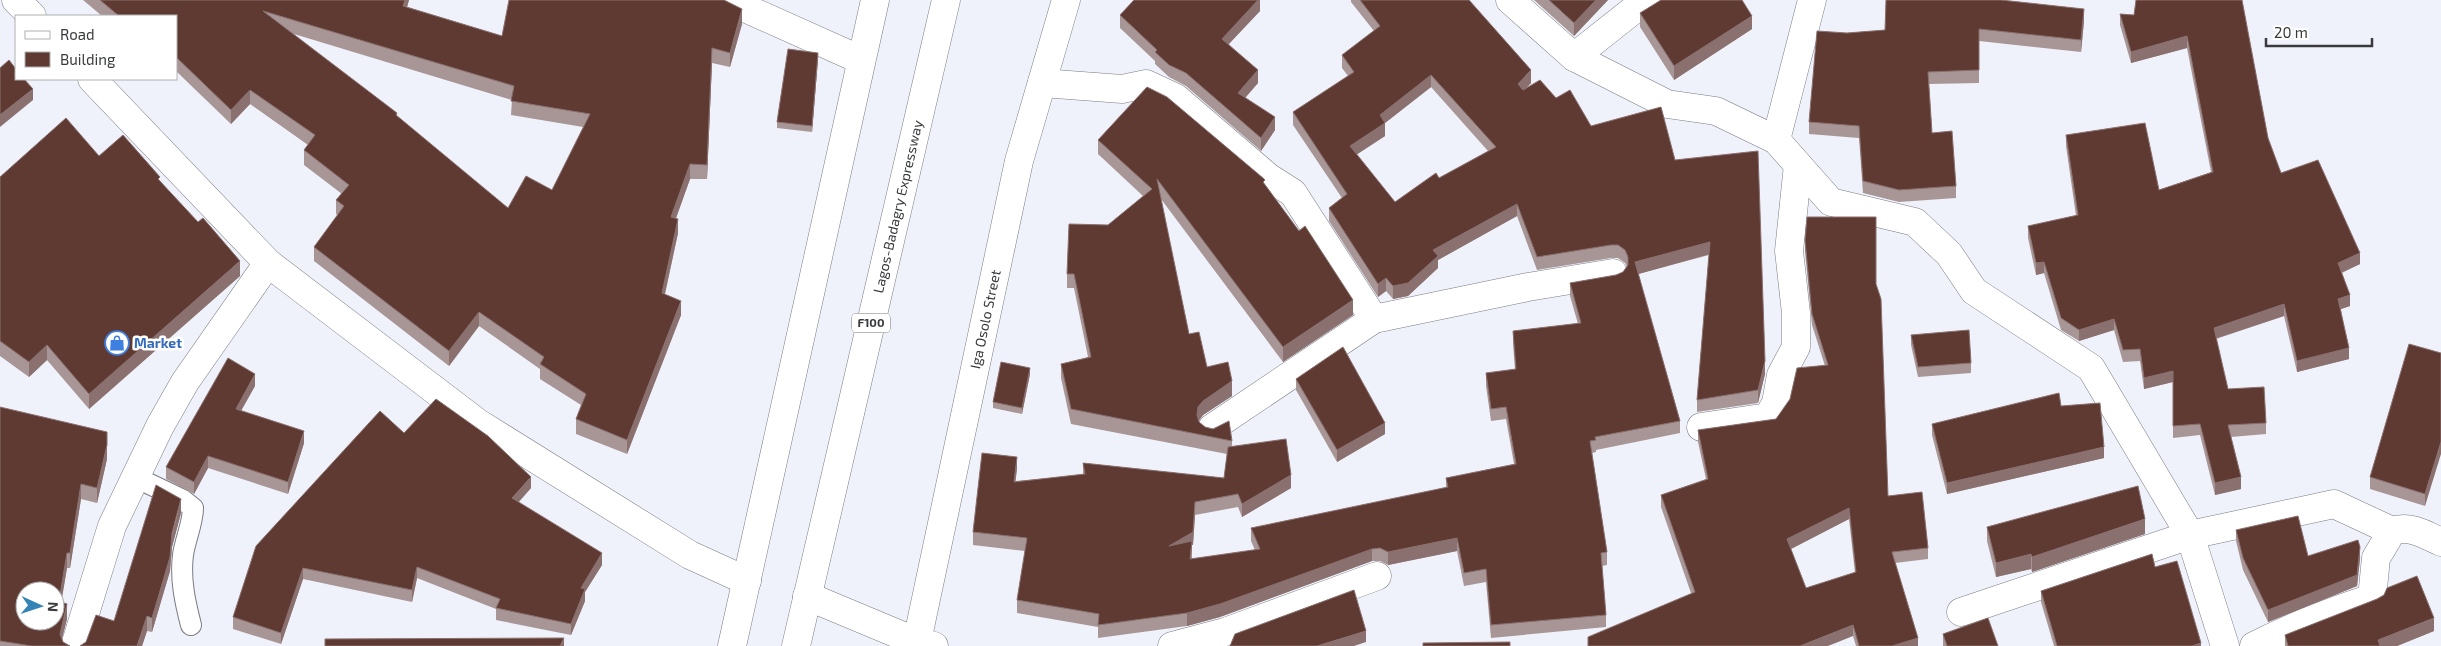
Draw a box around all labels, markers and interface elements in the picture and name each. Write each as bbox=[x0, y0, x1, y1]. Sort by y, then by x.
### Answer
legend bbox=[15, 15, 178, 80]
scale bar bbox=[2266, 15, 2372, 47]
text: 20 m bbox=[2274, 23, 2308, 41]
text: Road bbox=[60, 25, 95, 43]
text: Building bbox=[60, 50, 116, 68]
street label: Lagos-Badagry Expressway bbox=[869, 118, 926, 295]
street label: Iga Osolo Street bbox=[966, 268, 1004, 370]
road number: F100 bbox=[852, 314, 890, 332]
shop icon: Market bbox=[104, 330, 130, 356]
place label: Market bbox=[134, 334, 182, 351]
north arrow bbox=[15, 581, 65, 631]
text: N bbox=[45, 601, 62, 612]

